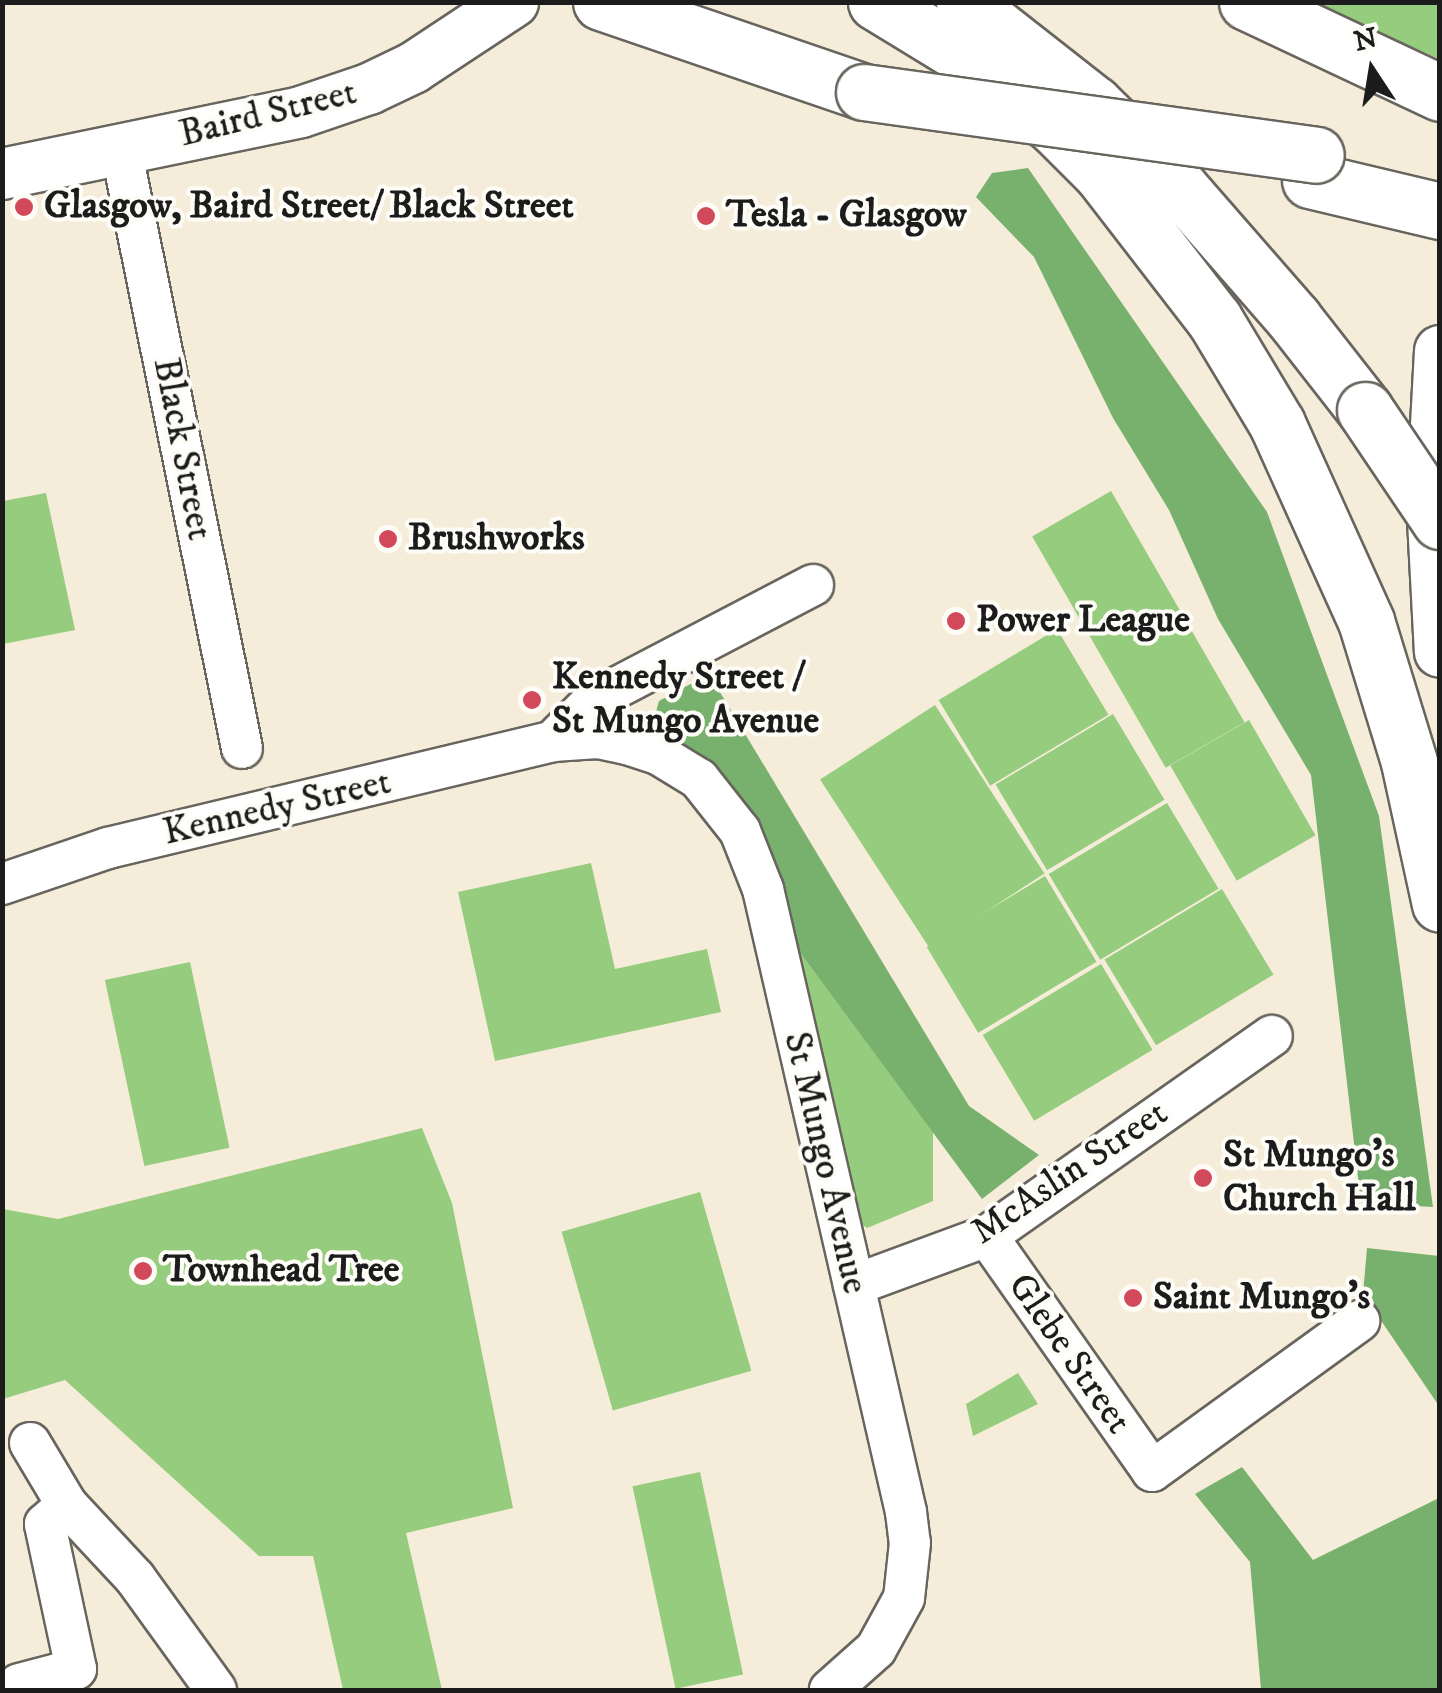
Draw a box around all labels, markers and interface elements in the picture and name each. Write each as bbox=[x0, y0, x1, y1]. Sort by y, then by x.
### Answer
north arrow bbox=[1322, 20, 1422, 120]
text: N bbox=[1351, 21, 1381, 60]
street label: Baird Street bbox=[175, 70, 361, 158]
place label: Glasgow, Baird Street/ Black Street bbox=[44, 184, 574, 230]
place label: Tesla - Glasgow bbox=[726, 193, 967, 239]
marker: Glasgow, Baird Street/ Black Street bbox=[13, 196, 35, 218]
marker: Tesla - Glasgow bbox=[695, 205, 717, 227]
street label: Black Street bbox=[142, 354, 222, 544]
place label: Brushworks bbox=[408, 516, 585, 562]
marker: Brushworks bbox=[377, 528, 399, 550]
place label: Power League bbox=[976, 598, 1190, 644]
marker: Power League bbox=[945, 610, 967, 632]
place label: Kennedy Street / St Mungo Avenue bbox=[552, 655, 819, 744]
marker: Kennedy Street / St Mungo Avenue bbox=[521, 689, 543, 711]
street label: Kennedy Street bbox=[159, 760, 395, 856]
street label: St Mungo Avenue bbox=[773, 1028, 877, 1298]
street label: McAslin Street bbox=[963, 1091, 1177, 1255]
place label: St Mungo's Church Hall bbox=[1223, 1133, 1416, 1222]
marker: St Mungo's Church Hall bbox=[1192, 1167, 1214, 1189]
place label: Townhead Tree bbox=[163, 1248, 400, 1294]
marker: Townhead Tree bbox=[132, 1260, 154, 1282]
street label: Glebe Street bbox=[997, 1265, 1141, 1443]
place label: Saint Mungo's bbox=[1153, 1275, 1370, 1321]
marker: Saint Mungo's bbox=[1122, 1287, 1144, 1309]

